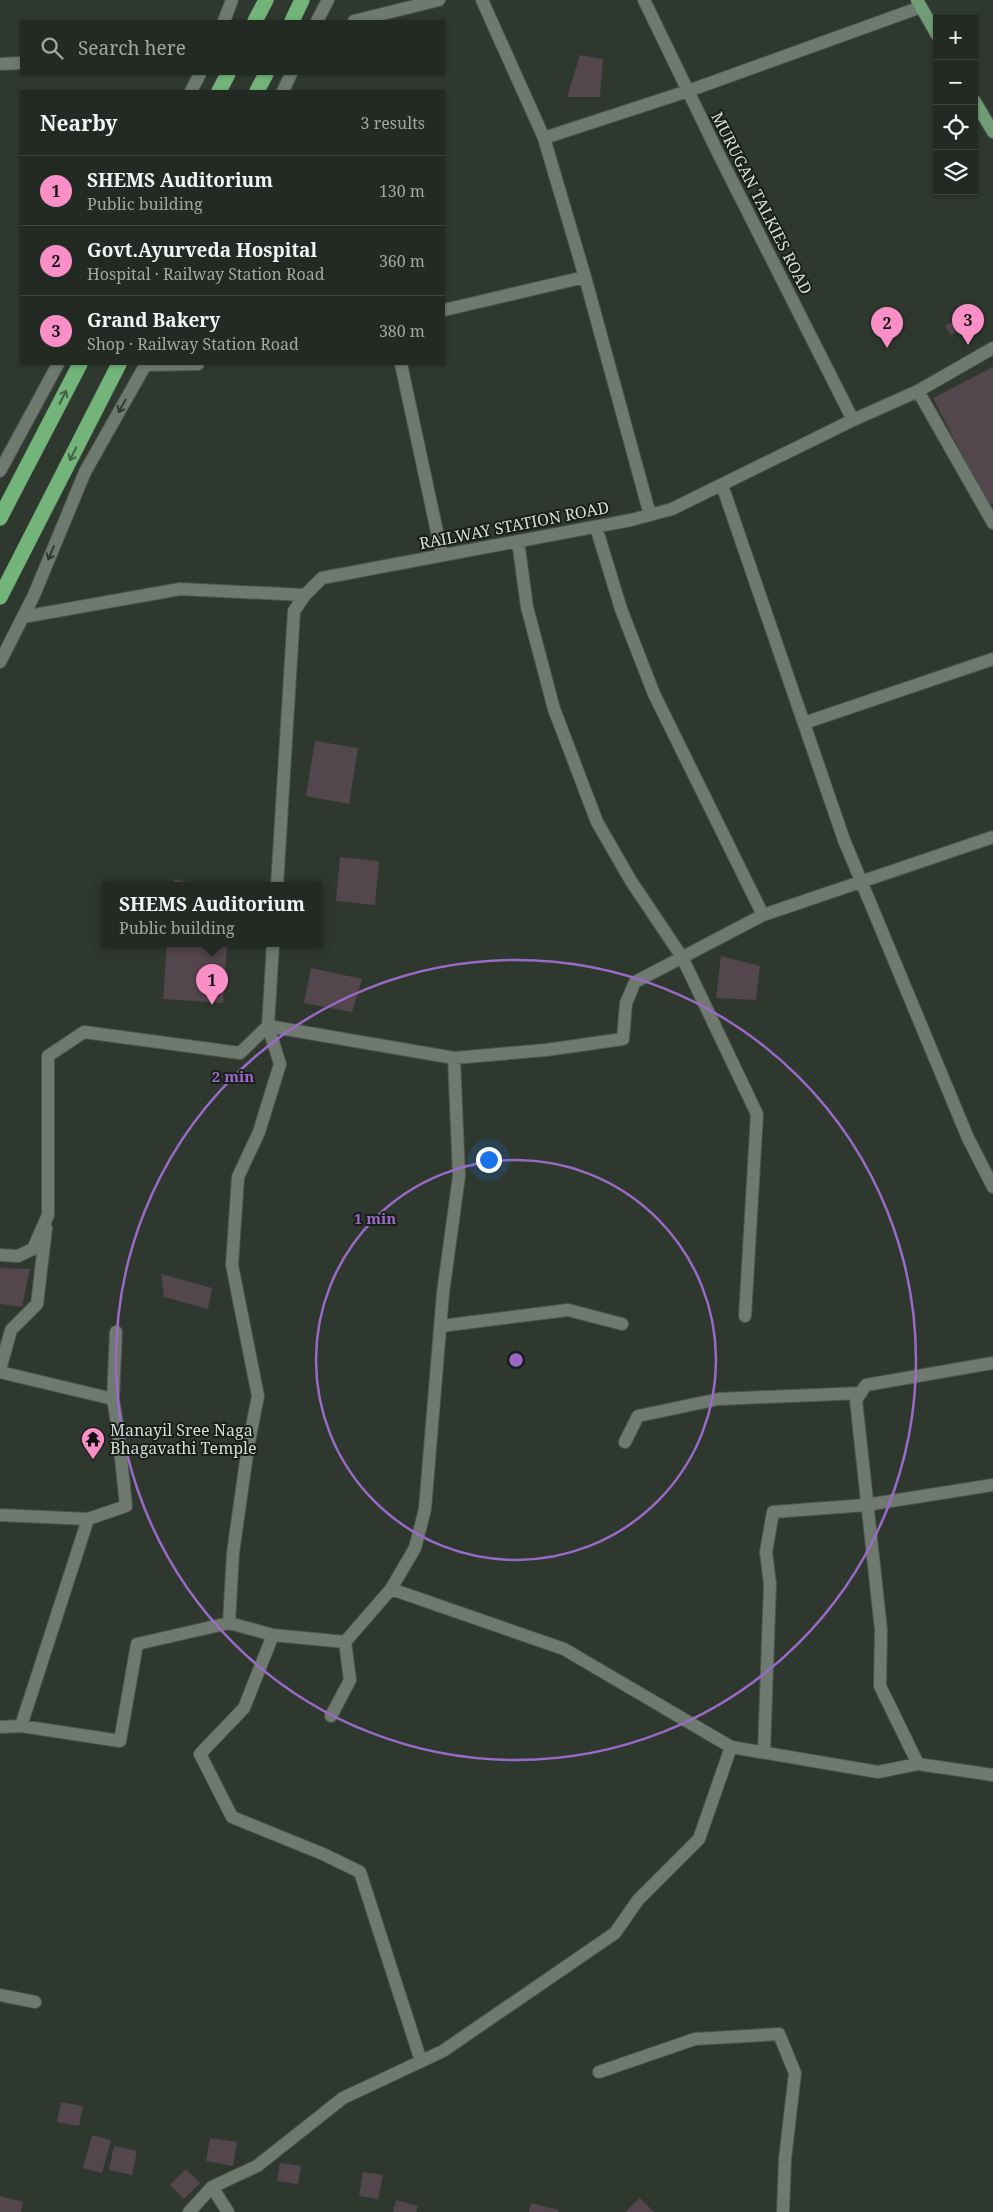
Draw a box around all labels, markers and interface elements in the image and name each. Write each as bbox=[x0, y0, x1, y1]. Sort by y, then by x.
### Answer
map controls bbox=[933, 15, 978, 195]
button: + bbox=[933, 15, 978, 60]
search box bbox=[20, 20, 445, 75]
icon: search bbox=[38, 34, 66, 62]
text: Search here bbox=[78, 35, 186, 61]
button: − bbox=[933, 60, 978, 105]
button: locate bbox=[933, 105, 978, 150]
street label: MURUGAN TALKIES ROAD bbox=[706, 108, 818, 298]
text: Nearby bbox=[40, 109, 118, 137]
text: 3 results bbox=[361, 112, 425, 134]
button: layers bbox=[933, 150, 978, 195]
text: SHEMS Auditorium bbox=[87, 167, 273, 193]
text: 1 bbox=[51, 180, 61, 202]
text: 130 m bbox=[379, 180, 425, 202]
text: Public building bbox=[87, 193, 203, 215]
text: Govt.Ayurveda Hospital bbox=[87, 237, 317, 263]
text: 2 bbox=[51, 250, 61, 272]
text: 360 m bbox=[379, 250, 425, 272]
text: Hospital · Railway Station Road bbox=[87, 263, 325, 285]
pin: 3 bbox=[952, 304, 984, 345]
text: Grand Bakery bbox=[87, 307, 220, 333]
pin: 2 bbox=[871, 307, 903, 348]
text: 3 bbox=[51, 320, 61, 342]
text: 380 m bbox=[379, 320, 425, 342]
text: Shop · Railway Station Road bbox=[87, 333, 299, 355]
one-way arrow bbox=[59, 390, 68, 405]
one-way arrow bbox=[116, 399, 126, 413]
one-way arrow bbox=[68, 446, 77, 461]
street label: RAILWAY STATION ROAD bbox=[417, 496, 611, 554]
one-way arrow bbox=[46, 545, 55, 560]
popup bbox=[102, 882, 322, 947]
text: SHEMS Auditorium bbox=[119, 891, 305, 917]
text: Public building bbox=[119, 917, 235, 939]
pin: 1 bbox=[196, 964, 228, 1005]
text: 2 min bbox=[212, 1066, 254, 1086]
your location bbox=[476, 1147, 502, 1173]
text: 1 min bbox=[354, 1208, 396, 1228]
centre of rings bbox=[507, 1351, 525, 1369]
place label: Manayil Sree Naga Bhagavathi Temple bbox=[110, 1419, 257, 1459]
temple icon: Manayil Sree Naga Bhagavathi Temple bbox=[80, 1426, 106, 1460]

